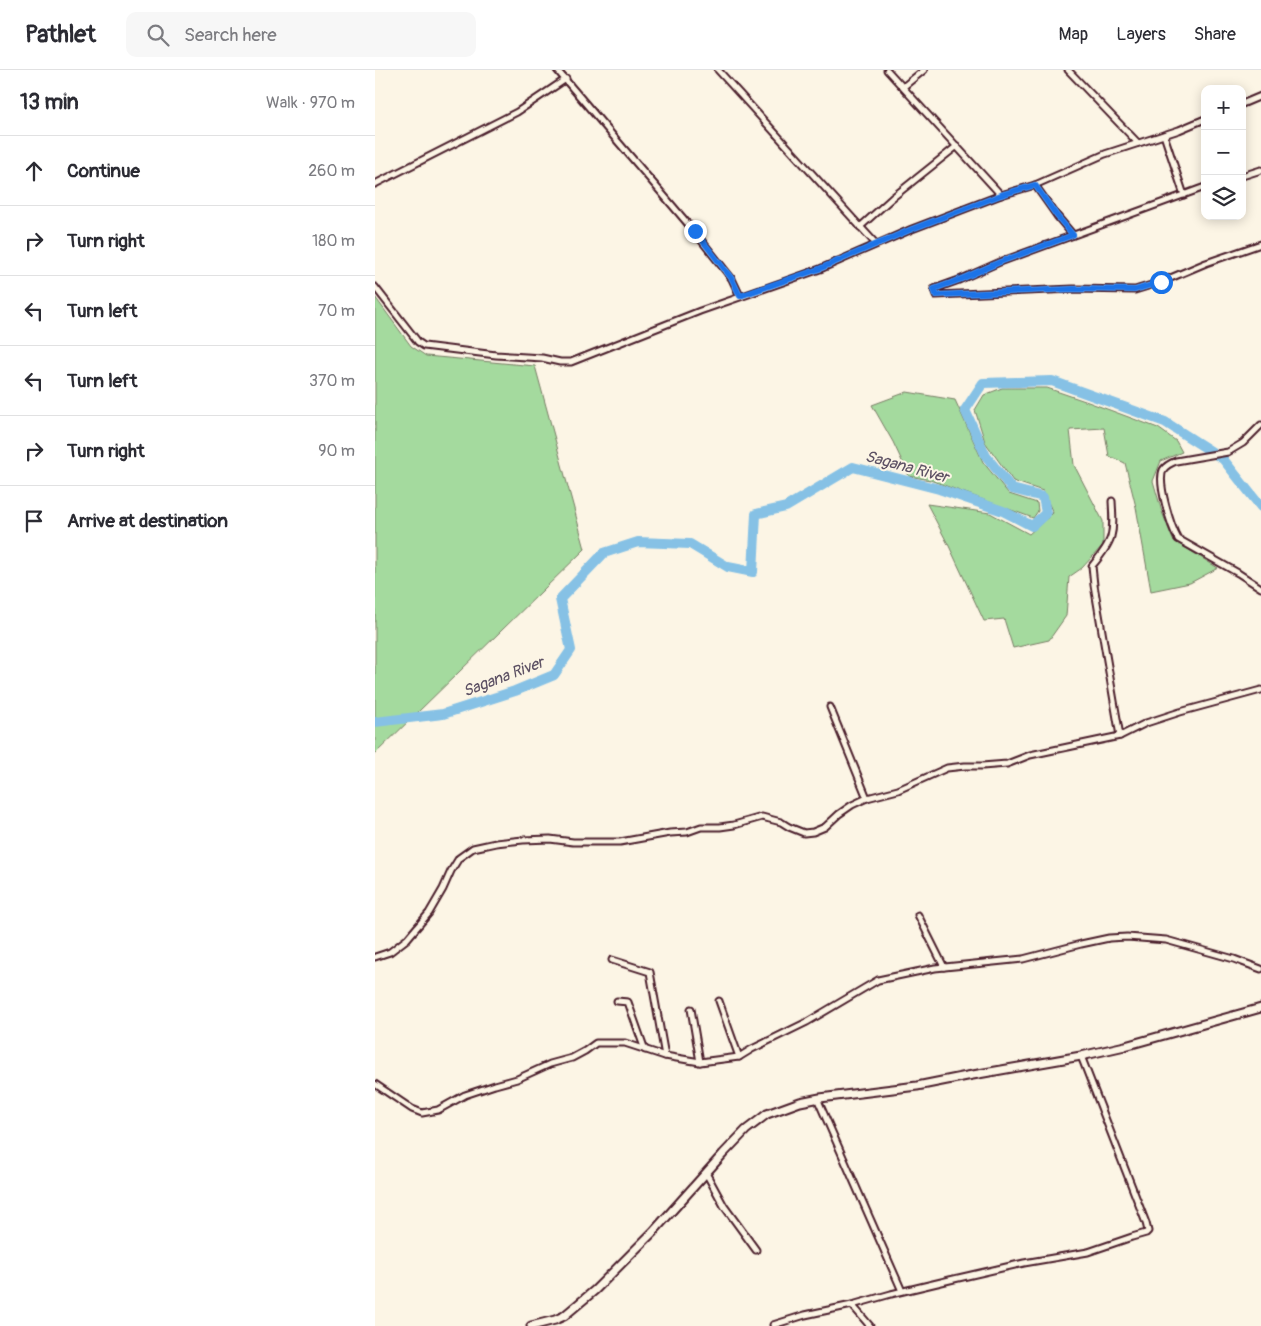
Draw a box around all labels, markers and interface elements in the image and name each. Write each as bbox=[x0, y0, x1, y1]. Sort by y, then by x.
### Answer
search box bbox=[126, 12, 476, 57]
text: Pathlet bbox=[25, 20, 96, 49]
icon: search bbox=[144, 21, 172, 49]
text: Search here bbox=[184, 23, 277, 47]
text: Map bbox=[1059, 23, 1088, 46]
text: Layers bbox=[1116, 23, 1166, 46]
text: Share bbox=[1194, 23, 1236, 46]
map controls bbox=[1201, 85, 1246, 220]
button: + bbox=[1201, 85, 1246, 130]
text: 13 min bbox=[20, 89, 79, 116]
text: Walk · 970 m bbox=[266, 93, 355, 113]
button: − bbox=[1201, 130, 1246, 175]
icon: ahead bbox=[20, 157, 48, 185]
text: Continue bbox=[67, 159, 140, 183]
text: 260 m bbox=[308, 161, 355, 181]
button: layers bbox=[1201, 175, 1246, 220]
route end bbox=[684, 220, 707, 243]
icon: right bbox=[20, 227, 48, 255]
text: Turn right bbox=[67, 229, 145, 253]
text: 180 m bbox=[312, 231, 355, 251]
route start bbox=[1150, 271, 1173, 294]
icon: left bbox=[20, 297, 48, 325]
text: Turn left bbox=[67, 299, 137, 323]
text: 70 m bbox=[318, 301, 355, 321]
icon: left bbox=[20, 367, 48, 395]
text: Turn left bbox=[67, 369, 137, 393]
text: 370 m bbox=[309, 371, 355, 391]
icon: right bbox=[20, 437, 48, 465]
text: Turn right bbox=[67, 439, 145, 463]
text: 90 m bbox=[318, 441, 355, 461]
water label: Sagana River bbox=[863, 446, 953, 488]
icon: arrive bbox=[20, 507, 48, 535]
text: Arrive at destination bbox=[67, 509, 228, 533]
water label: Sagana River bbox=[460, 652, 549, 702]

